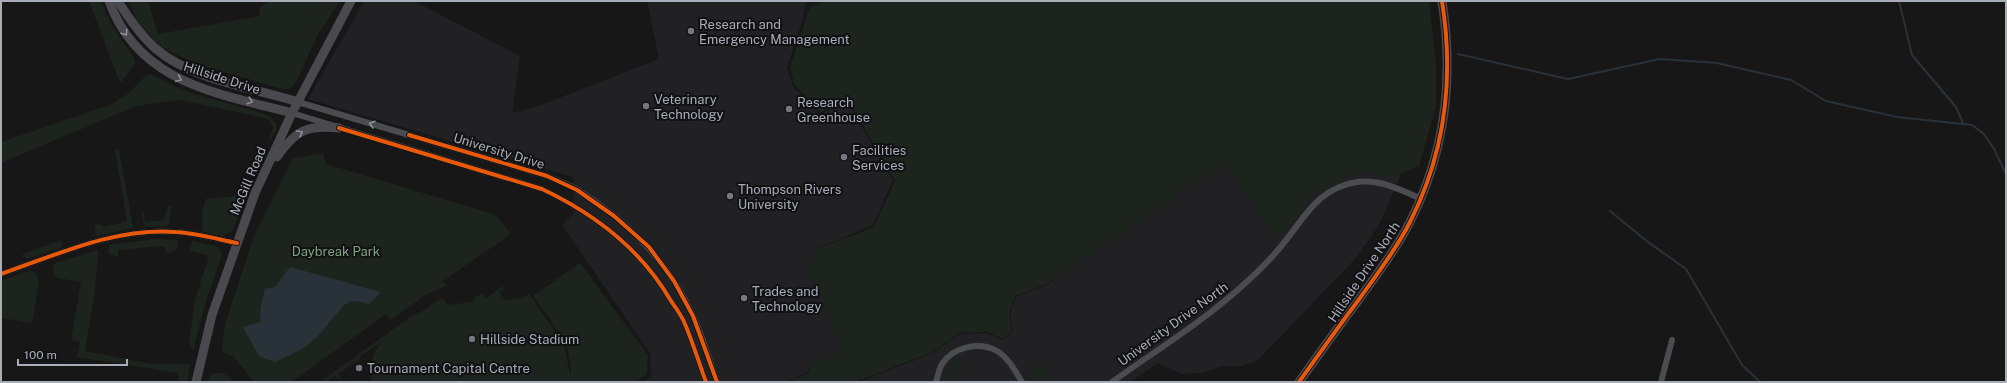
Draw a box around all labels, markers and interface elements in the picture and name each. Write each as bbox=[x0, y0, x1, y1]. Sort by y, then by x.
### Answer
place label: Research and Emergency Management bbox=[699, 17, 850, 47]
marker: Research and Emergency Management bbox=[686, 26, 696, 36]
one-way arrow bbox=[120, 29, 128, 36]
street label: Hillside Drive bbox=[182, 59, 262, 97]
one-way arrow bbox=[174, 74, 182, 82]
place label: Veterinary Technology bbox=[654, 92, 724, 122]
place label: Research Greenhouse bbox=[797, 95, 870, 125]
one-way arrow bbox=[246, 96, 253, 105]
marker: Veterinary Technology bbox=[641, 101, 651, 111]
marker: Research Greenhouse bbox=[784, 104, 794, 114]
one-way arrow bbox=[368, 120, 375, 129]
street label: University Drive bbox=[452, 130, 546, 172]
one-way arrow bbox=[296, 131, 303, 138]
place label: Facilities Services bbox=[852, 143, 906, 173]
street label: McGill Road bbox=[227, 144, 269, 218]
marker: Facilities Services bbox=[839, 152, 849, 162]
place label: Thompson Rivers University bbox=[738, 182, 841, 212]
marker: Thompson Rivers University bbox=[725, 191, 735, 201]
street label: Hillside Drive North bbox=[1325, 219, 1403, 325]
park label: Daybreak Park bbox=[292, 244, 380, 259]
street label: University Drive North bbox=[1115, 279, 1231, 369]
place label: Trades and Technology bbox=[752, 284, 822, 314]
marker: Trades and Technology bbox=[739, 293, 749, 303]
place label: Hillside Stadium bbox=[480, 332, 579, 347]
marker: Hillside Stadium bbox=[467, 334, 477, 344]
scale bar bbox=[18, 341, 127, 367]
text: 100 m bbox=[24, 348, 57, 362]
place label: Tournament Capital Centre bbox=[367, 361, 530, 376]
marker: Tournament Capital Centre bbox=[354, 363, 364, 373]

